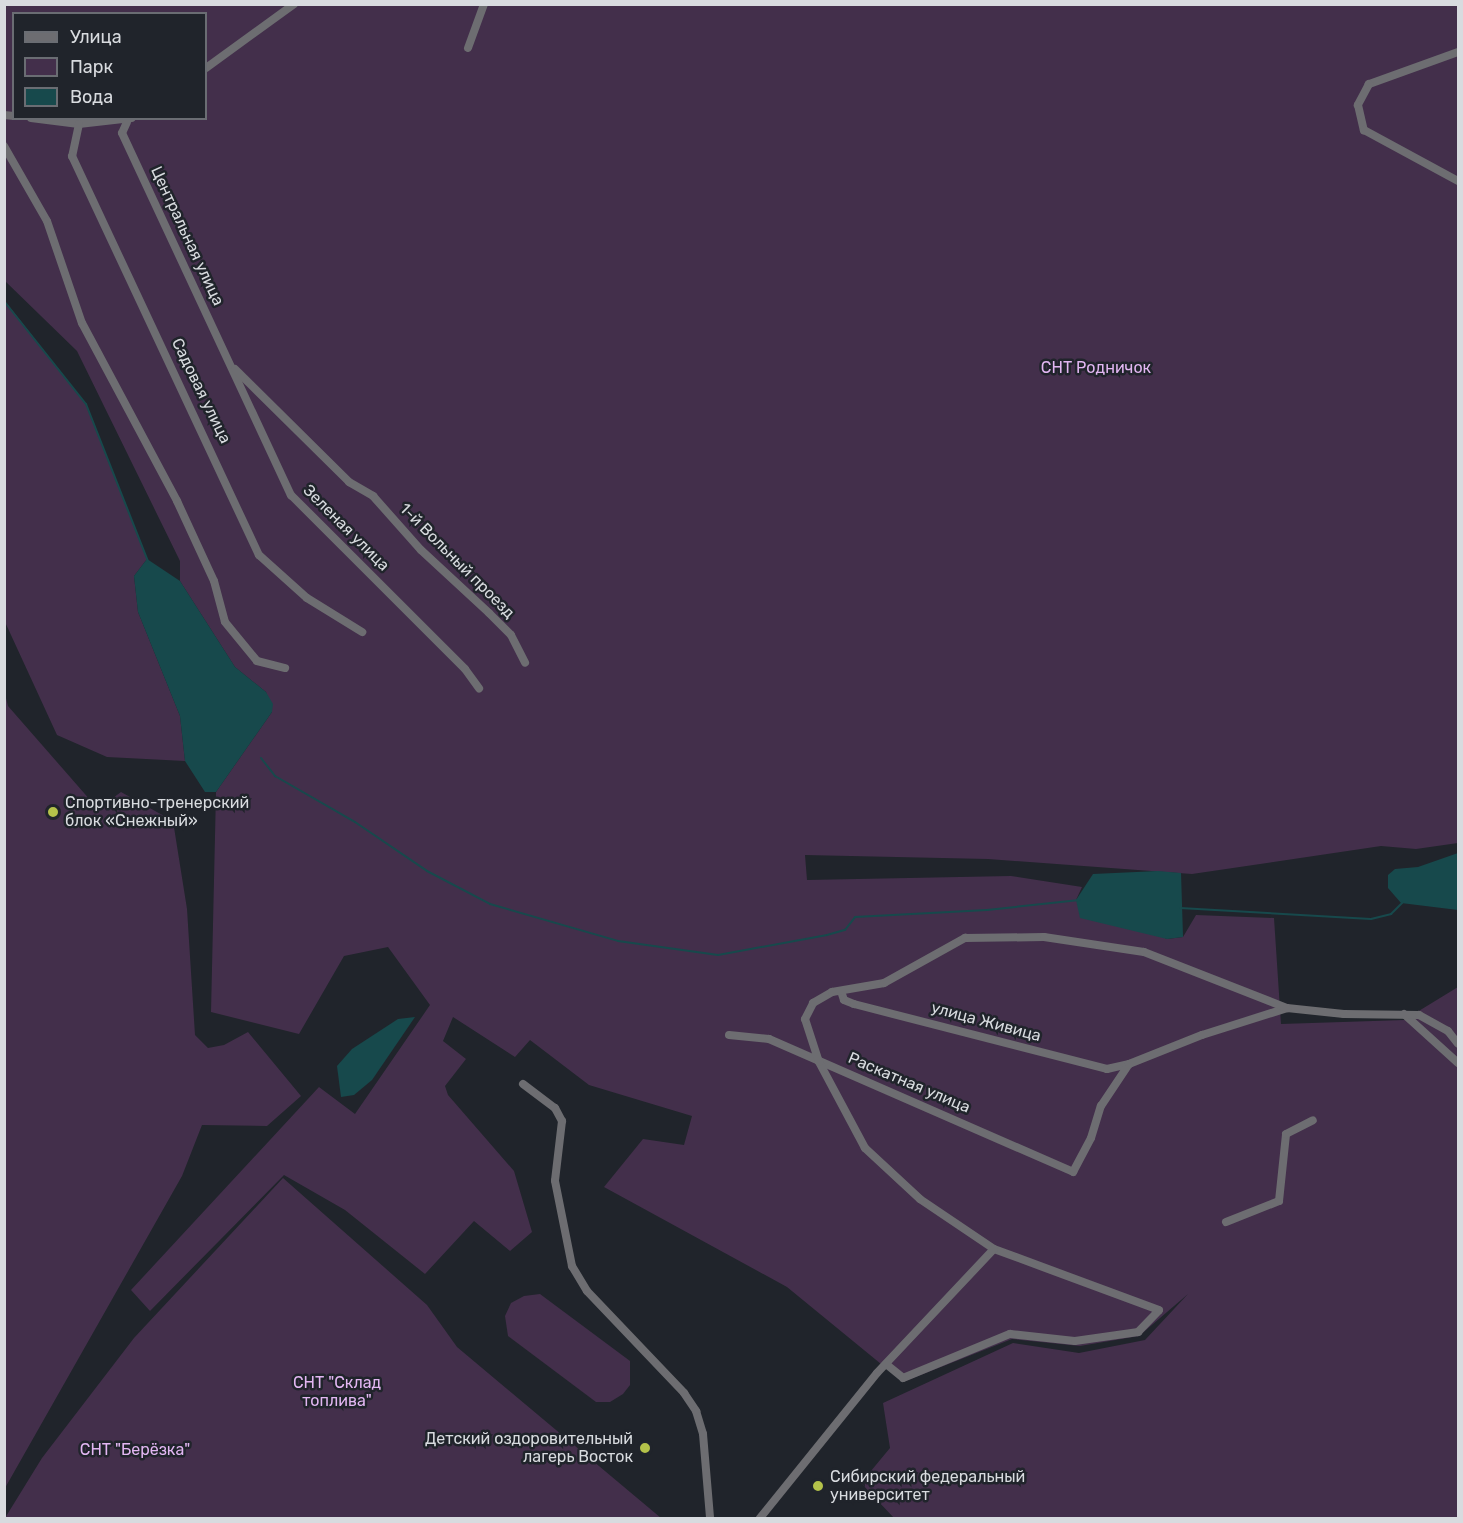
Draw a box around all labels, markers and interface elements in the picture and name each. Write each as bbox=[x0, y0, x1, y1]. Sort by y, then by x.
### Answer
legend bbox=[12, 12, 207, 120]
text: Улица bbox=[70, 26, 122, 48]
text: Парк bbox=[70, 56, 113, 78]
text: Вода bbox=[70, 86, 113, 108]
street label: Центральная улица bbox=[146, 163, 228, 309]
street label: Садовая улица bbox=[167, 335, 235, 447]
park label: СНТ Родничок bbox=[1041, 358, 1151, 378]
street label: Зеленая улица bbox=[299, 481, 393, 575]
street label: 1-й Вольный проезд bbox=[395, 499, 519, 623]
place label: Спортивно-тренерский блок «Снежный» bbox=[65, 793, 249, 831]
marker: Спортивно-тренерский блок «Снежный» bbox=[46, 805, 60, 819]
street label: улица Живица bbox=[929, 998, 1043, 1046]
street label: Раскатная улица bbox=[845, 1049, 973, 1117]
park label: СНТ "Склад топлива" bbox=[293, 1373, 381, 1411]
place label: Детский оздоровительный лагерь Восток bbox=[425, 1429, 633, 1467]
park label: СНТ "Берёзка" bbox=[80, 1440, 190, 1460]
marker: Детский оздоровительный лагерь Восток bbox=[638, 1441, 652, 1455]
place label: Сибирский федеральный университет bbox=[830, 1467, 1025, 1505]
marker: Сибирский федеральный университет bbox=[811, 1479, 825, 1493]

